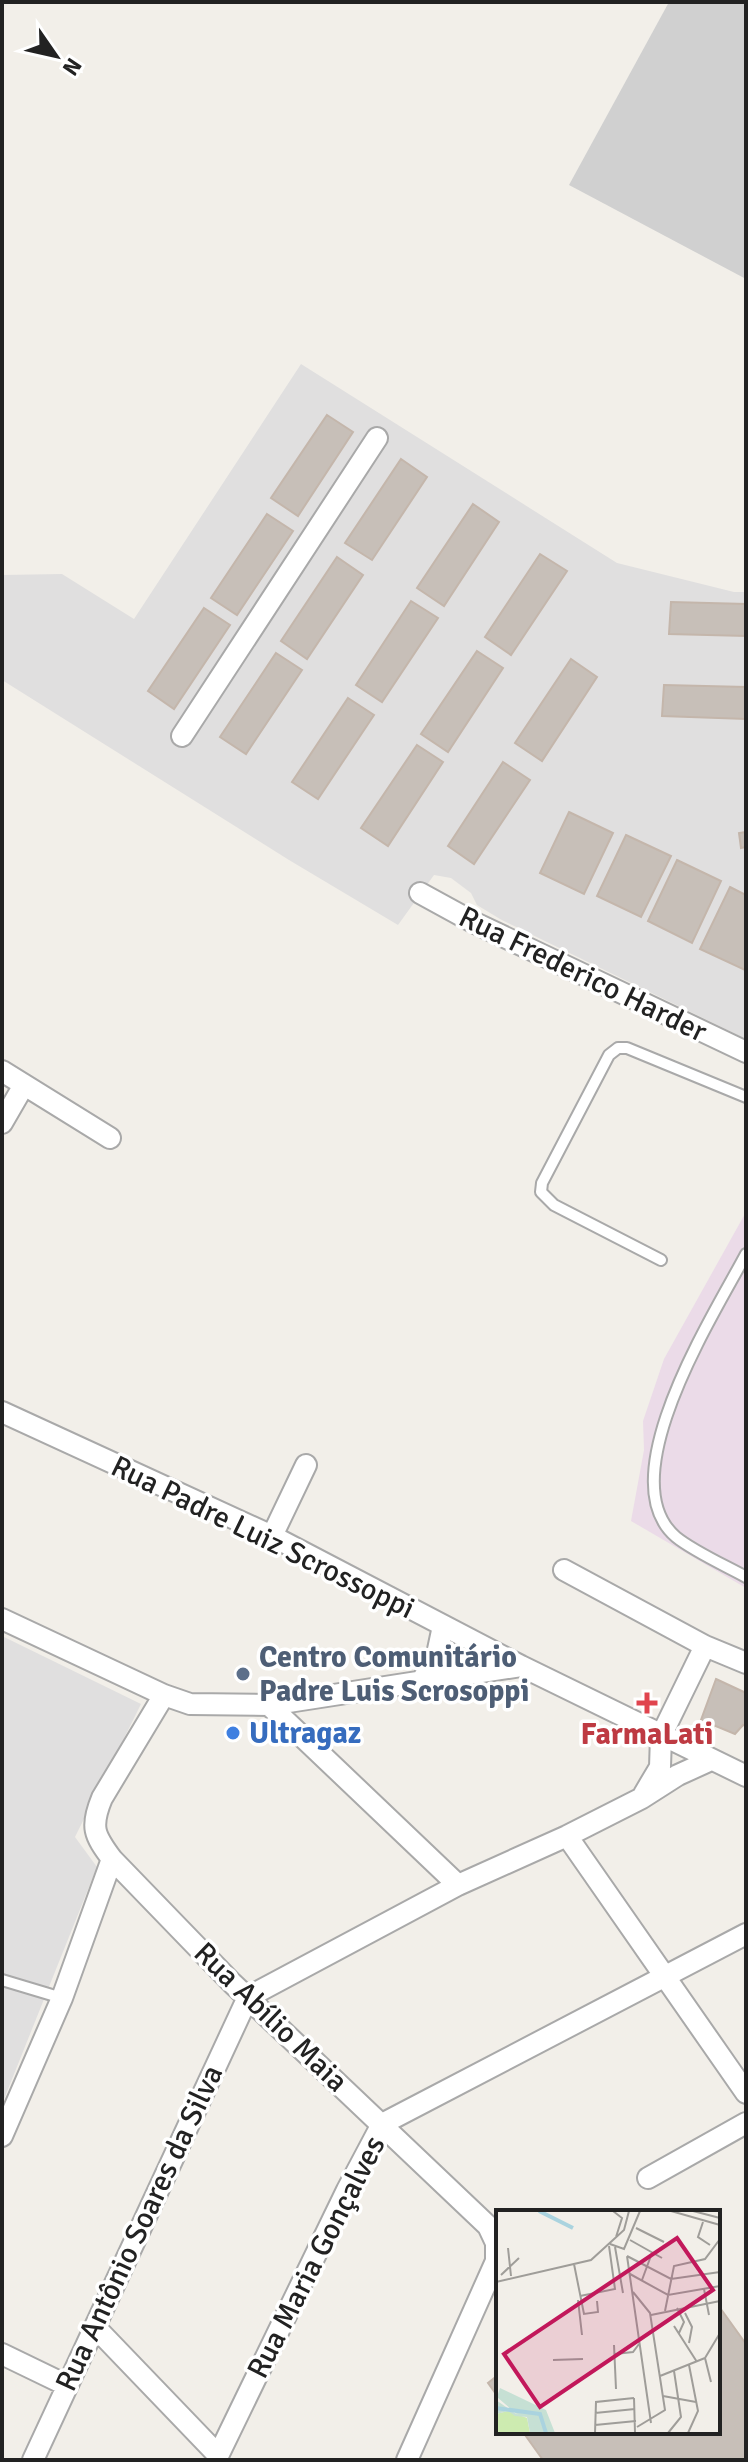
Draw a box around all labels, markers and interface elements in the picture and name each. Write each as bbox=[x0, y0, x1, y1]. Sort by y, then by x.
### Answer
north arrow bbox=[16, 16, 96, 96]
text: N bbox=[57, 53, 88, 81]
street label: Rua Frederico Harder bbox=[453, 898, 713, 1050]
street label: Rua Padre Luiz Scrossoppi bbox=[105, 1448, 421, 1627]
place label: Centro Comunitário Padre Luis Scrosoppi bbox=[259, 1639, 529, 1710]
marker: Centro Comunitário Padre Luis Scrosoppi bbox=[234, 1665, 252, 1683]
marker: FarmaLati bbox=[638, 1694, 656, 1712]
place label: Ultragaz bbox=[249, 1715, 361, 1752]
place label: FarmaLati bbox=[581, 1716, 713, 1753]
marker: Ultragaz bbox=[224, 1724, 242, 1742]
street label: Rua Abílio Maia bbox=[186, 1935, 355, 2100]
street label: Rua Antônio Soares da Silva bbox=[48, 2059, 231, 2397]
street label: Rua Maria Gonçalves bbox=[239, 2130, 394, 2385]
inset map bbox=[496, 2210, 720, 2434]

